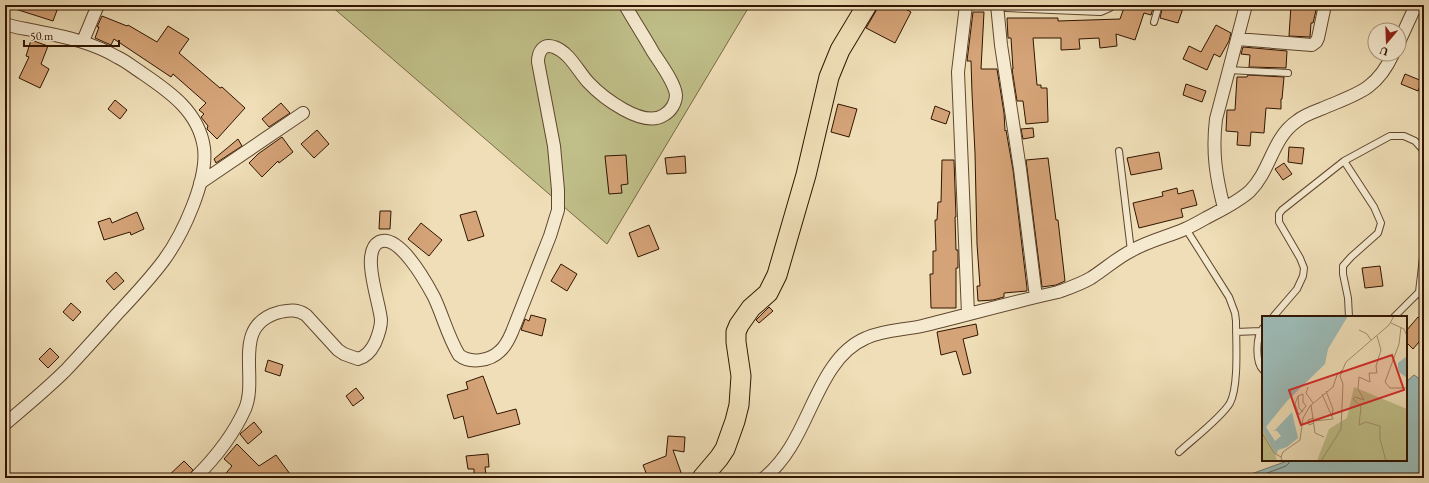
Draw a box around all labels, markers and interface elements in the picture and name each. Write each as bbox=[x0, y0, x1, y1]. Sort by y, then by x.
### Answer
scale bar bbox=[24, 22, 119, 48]
north arrow bbox=[1367, 22, 1407, 62]
text: 50 m bbox=[30, 28, 54, 44]
text: U bbox=[1377, 43, 1390, 59]
inset map bbox=[1262, 316, 1407, 461]

